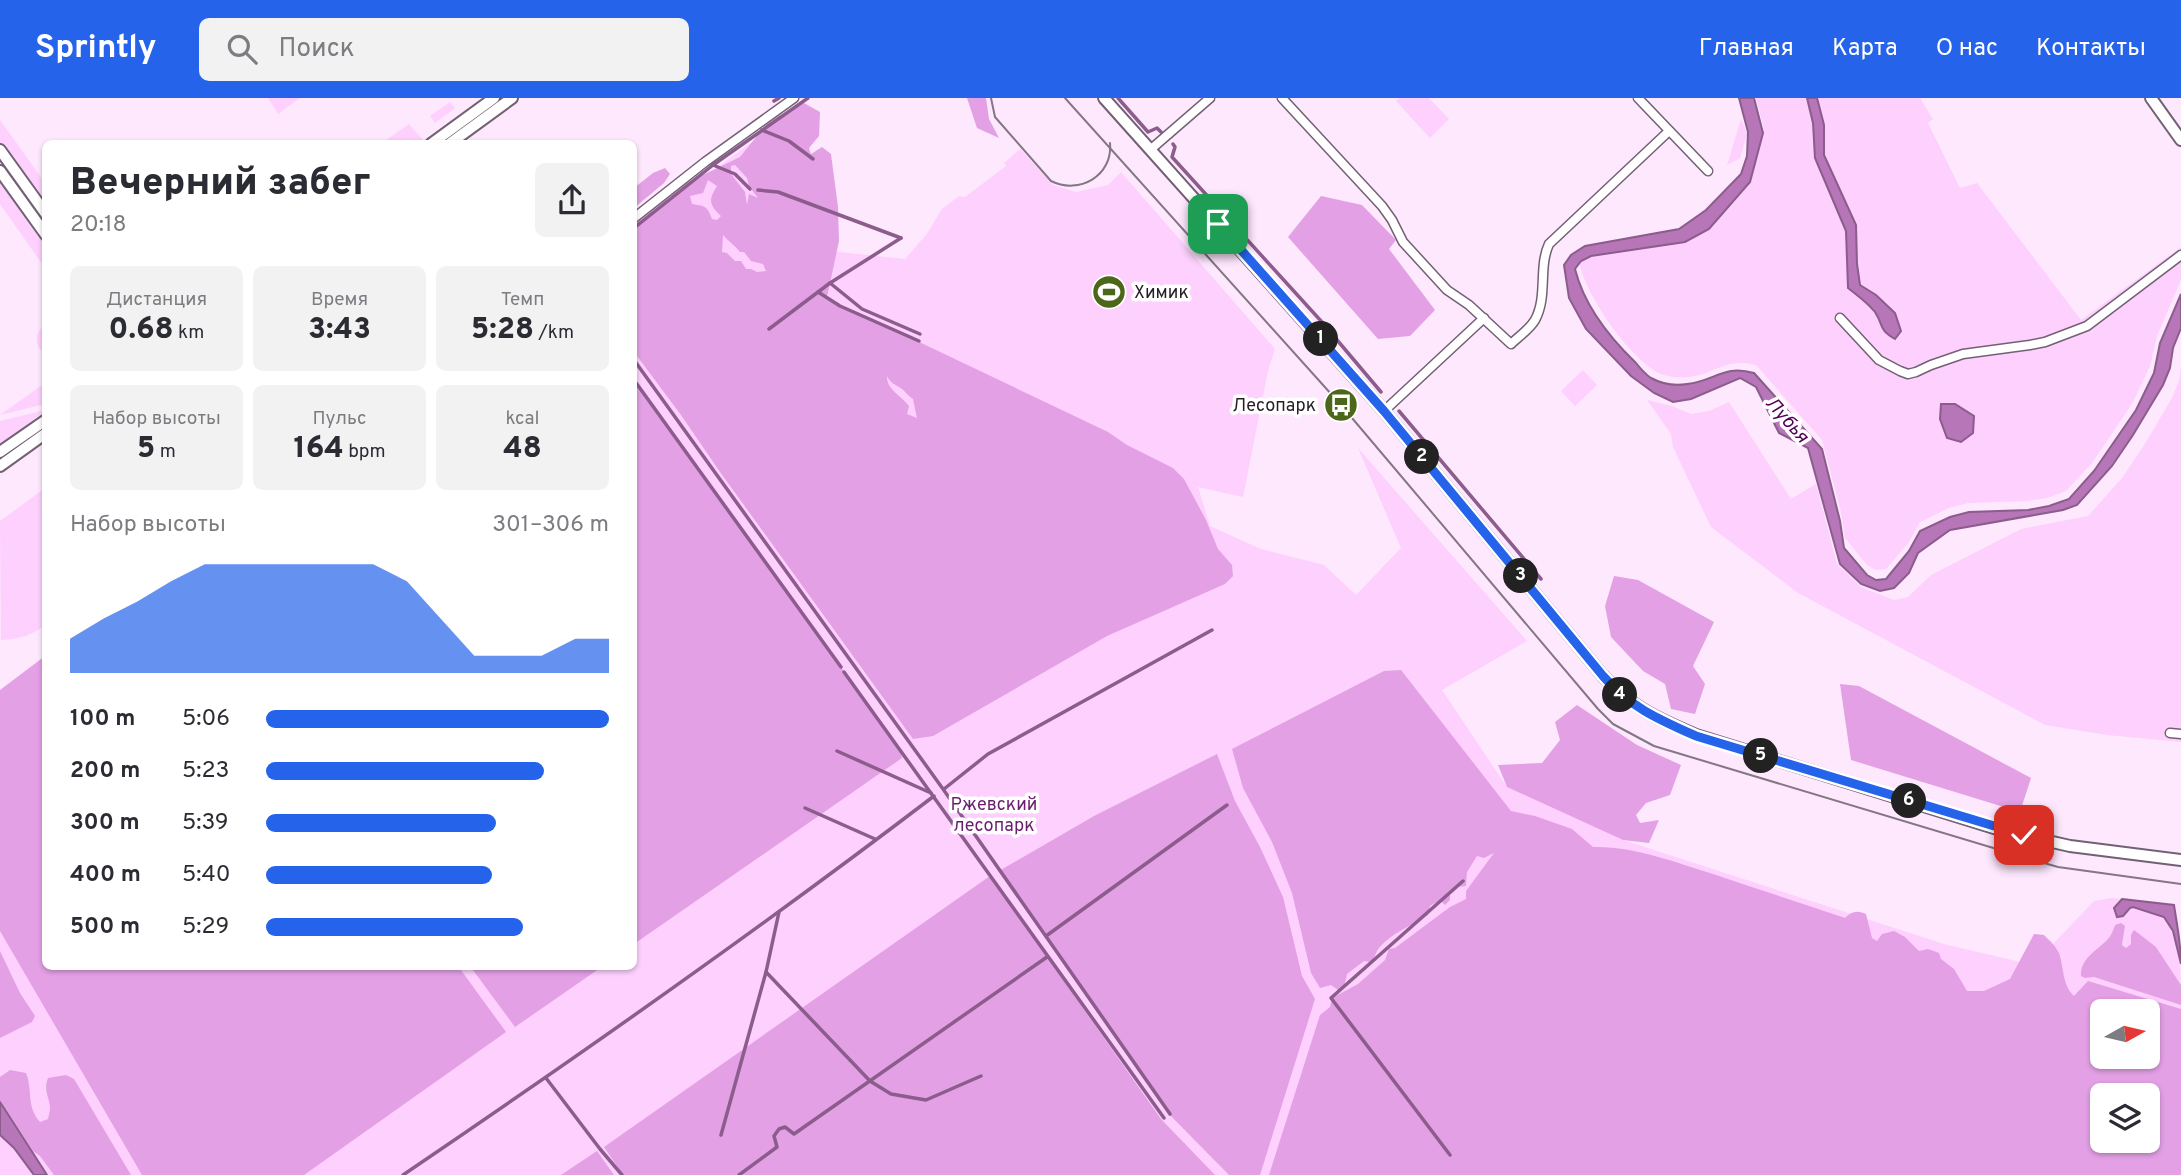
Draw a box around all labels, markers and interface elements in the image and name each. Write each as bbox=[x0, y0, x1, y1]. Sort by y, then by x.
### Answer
search box bbox=[199, 18, 689, 81]
text: Sprintly bbox=[35, 28, 157, 70]
icon: search bbox=[223, 30, 261, 68]
text: Поиск bbox=[279, 33, 355, 66]
text: Главная bbox=[1699, 34, 1794, 64]
text: Карта bbox=[1832, 34, 1898, 64]
text: О нас bbox=[1936, 34, 1998, 64]
text: Контакты bbox=[2036, 34, 2146, 64]
text: Вечерний забег bbox=[70, 160, 370, 209]
button: share bbox=[535, 163, 609, 237]
pin bbox=[1188, 194, 1248, 254]
icon: arrive bbox=[1199, 205, 1237, 243]
text: 20:18 bbox=[70, 211, 127, 240]
sports icon: Химик bbox=[1090, 273, 1128, 311]
place label: Химик bbox=[1134, 282, 1189, 305]
text: Дистанция bbox=[106, 288, 207, 312]
text: Время bbox=[311, 288, 368, 312]
text: Темп bbox=[501, 288, 544, 312]
text: 0.68 bbox=[109, 312, 174, 349]
text: 3:43 bbox=[308, 312, 371, 349]
text: 5:28 bbox=[471, 312, 534, 349]
text: km bbox=[174, 321, 204, 345]
text: /km bbox=[534, 321, 574, 345]
pin: 1 bbox=[1304, 322, 1338, 356]
text: 1 bbox=[1317, 326, 1324, 350]
bus stop icon: Лесопарк bbox=[1322, 386, 1360, 424]
water label: Лубья bbox=[1759, 392, 1814, 449]
place label: Лесопарк bbox=[1232, 395, 1316, 418]
text: Набор высоты bbox=[92, 407, 221, 431]
text: Пульс bbox=[312, 407, 367, 431]
text: kcal bbox=[506, 407, 539, 431]
text: 5 bbox=[137, 431, 155, 468]
text: 164 bbox=[293, 431, 344, 468]
text: 48 bbox=[503, 431, 542, 468]
text: m bbox=[155, 440, 176, 464]
text: bpm bbox=[344, 440, 386, 464]
pin: 2 bbox=[1404, 440, 1440, 474]
text: 2 bbox=[1416, 444, 1427, 468]
text: Набор высоты bbox=[70, 511, 226, 540]
text: 301–306 m bbox=[492, 511, 609, 540]
pin: 3 bbox=[1504, 559, 1538, 594]
text: 3 bbox=[1515, 563, 1526, 587]
pin: 4 bbox=[1602, 678, 1638, 712]
text: 4 bbox=[1613, 682, 1626, 706]
text: 100 m bbox=[70, 705, 135, 734]
text: 5:06 bbox=[182, 705, 230, 734]
pin: 5 bbox=[1744, 738, 1778, 774]
text: 5 bbox=[1755, 743, 1766, 767]
text: 200 m bbox=[70, 757, 140, 786]
text: 5:23 bbox=[182, 757, 229, 786]
pin: 6 bbox=[1892, 784, 1926, 818]
text: 6 bbox=[1903, 788, 1914, 812]
park label: Ржевский лесопарк bbox=[951, 794, 1037, 838]
pin bbox=[1994, 805, 2054, 865]
text: 300 m bbox=[70, 809, 140, 838]
text: 5:39 bbox=[182, 809, 229, 838]
icon: check bbox=[2005, 816, 2043, 854]
text: 400 m bbox=[70, 861, 141, 890]
text: 5:40 bbox=[182, 861, 231, 890]
text: 500 m bbox=[70, 913, 140, 942]
text: 5:29 bbox=[182, 913, 229, 942]
north arrow bbox=[2090, 999, 2160, 1069]
map controls bbox=[2090, 999, 2160, 1153]
button: layers bbox=[2090, 1083, 2160, 1153]

